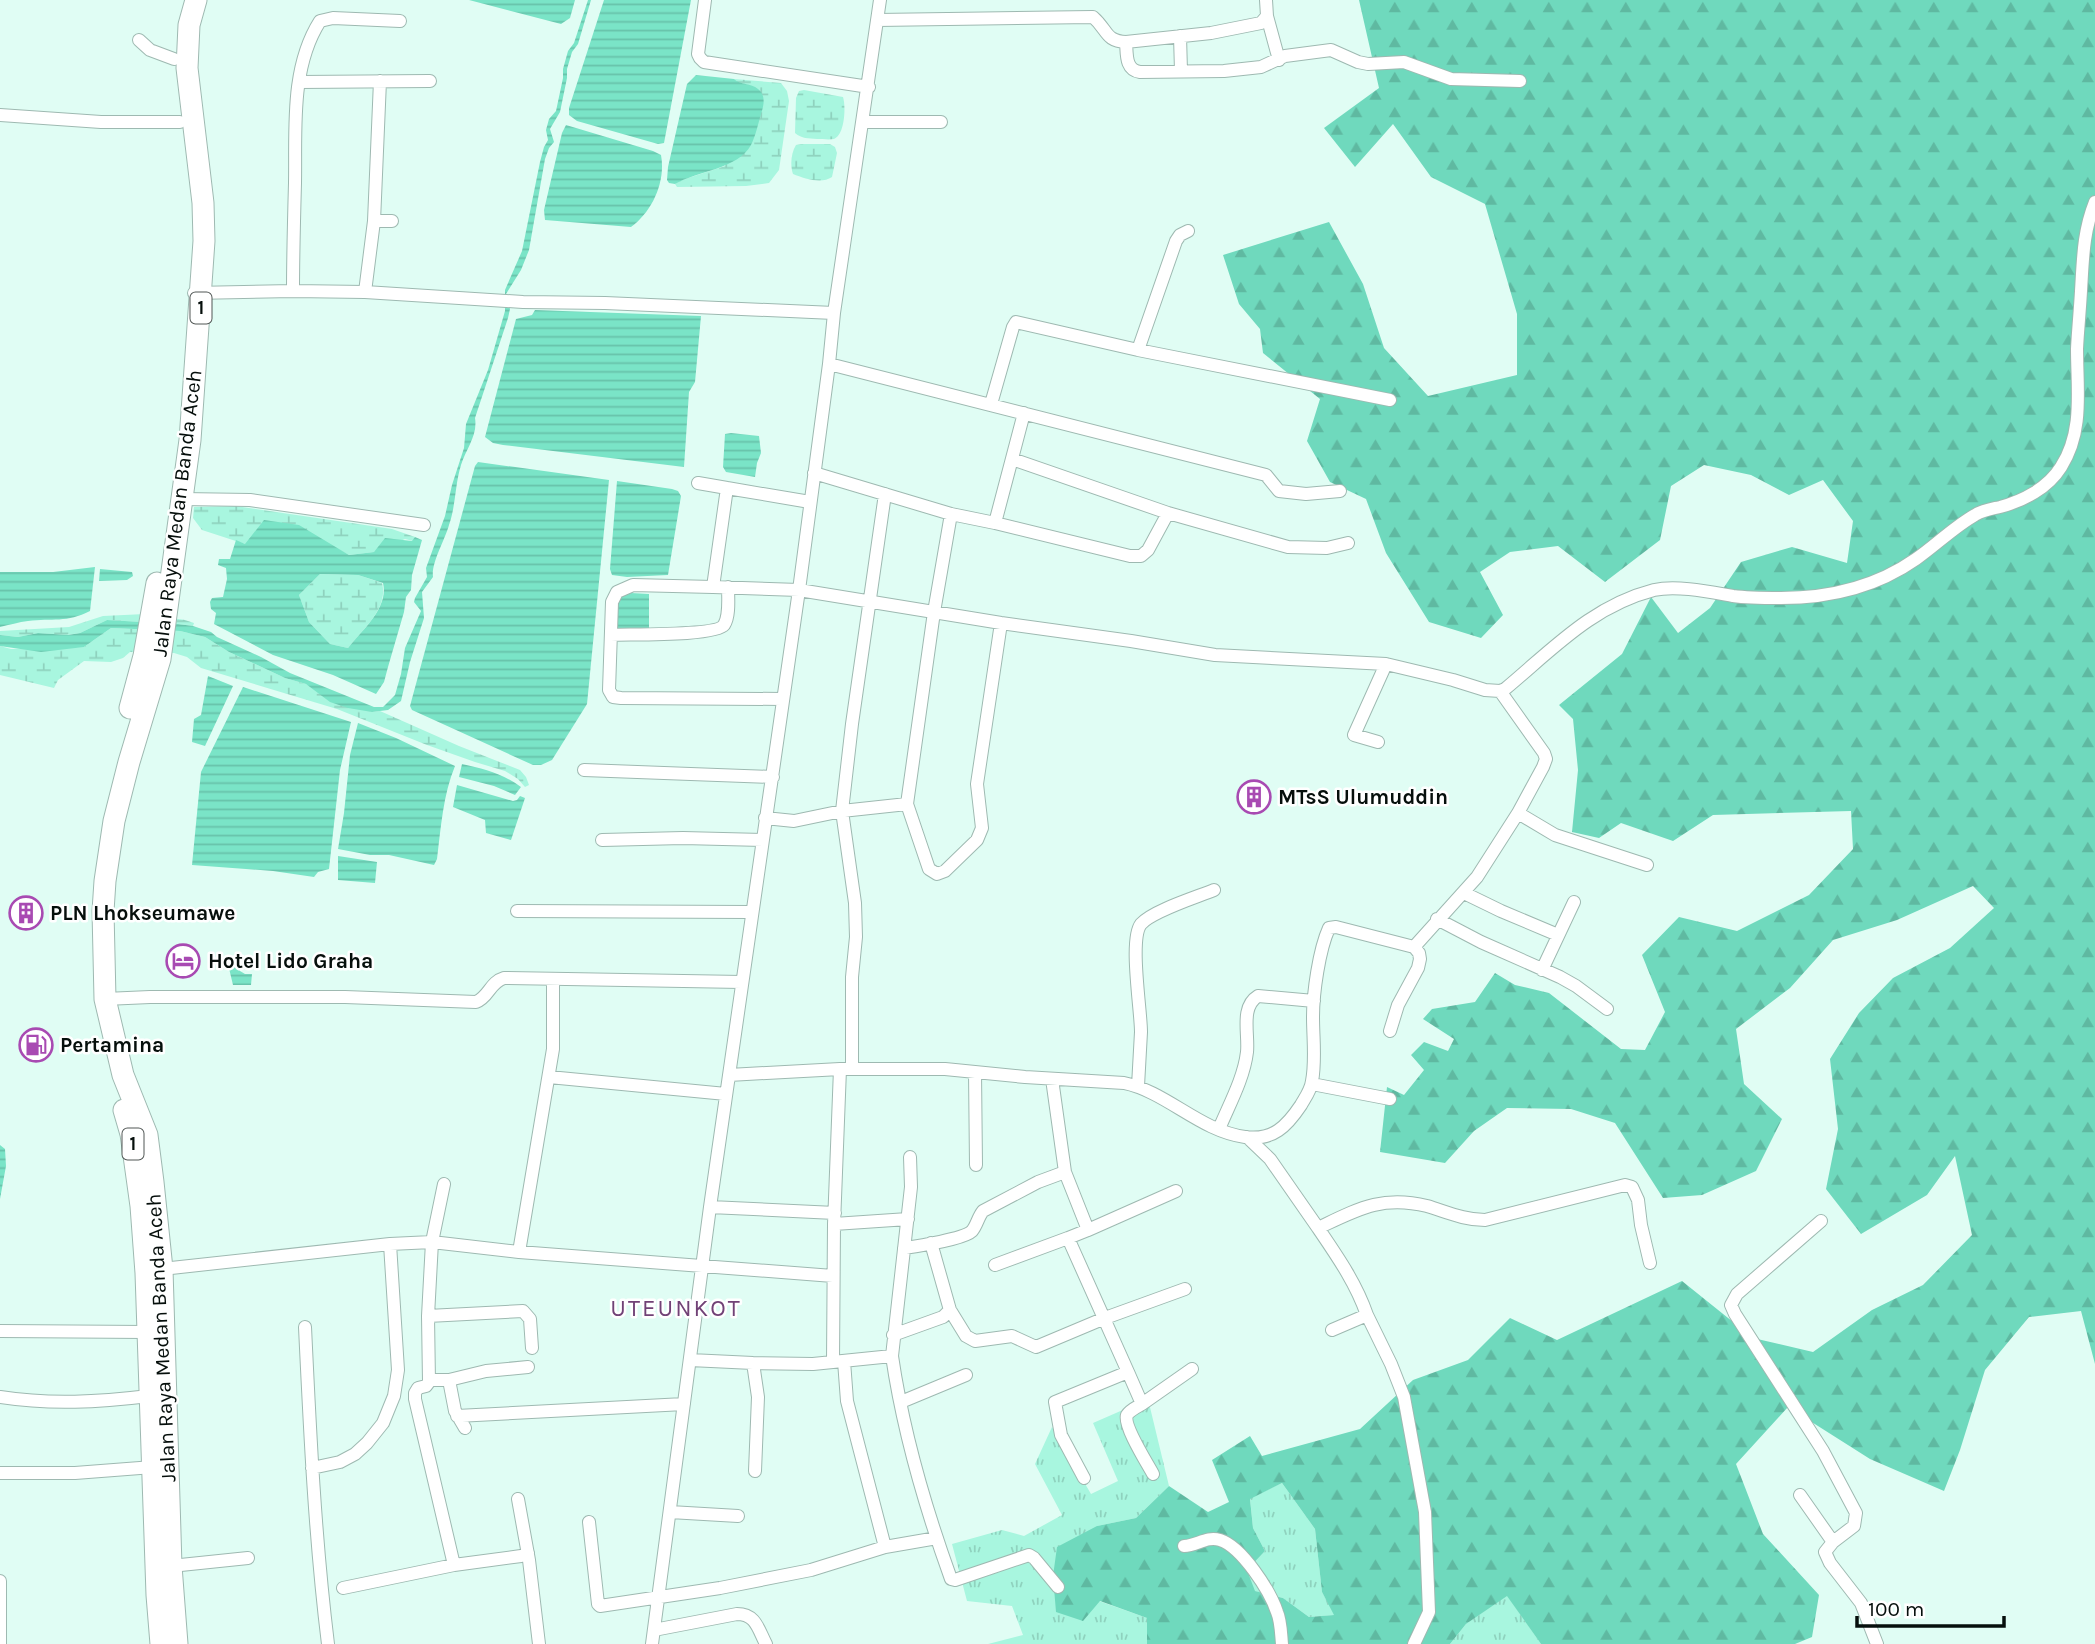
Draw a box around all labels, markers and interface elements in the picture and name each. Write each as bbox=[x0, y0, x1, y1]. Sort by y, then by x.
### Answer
road number: 1 bbox=[190, 292, 212, 324]
street label: Jalan Raya Medan Banda Aceh bbox=[147, 368, 207, 658]
building icon: MTsS Ulumuddin bbox=[1235, 778, 1273, 816]
place label: MTsS Ulumuddin bbox=[1278, 785, 1448, 809]
building icon: PLN Lhokseumawe bbox=[7, 894, 45, 932]
place label: PLN Lhokseumawe bbox=[50, 901, 235, 925]
hotel icon: Hotel Lido Graha bbox=[164, 942, 202, 980]
place label: Hotel Lido Graha bbox=[208, 949, 373, 973]
fuel station icon: Pertamina bbox=[17, 1026, 55, 1064]
place label: Pertamina bbox=[60, 1033, 164, 1057]
road number: 1 bbox=[122, 1128, 144, 1160]
street label: Jalan Raya Medan Banda Aceh bbox=[141, 1193, 181, 1483]
district label: UTEUNKOT bbox=[610, 1294, 742, 1322]
scale bar bbox=[1857, 1584, 2004, 1628]
text: 100 m bbox=[1868, 1597, 1925, 1621]

